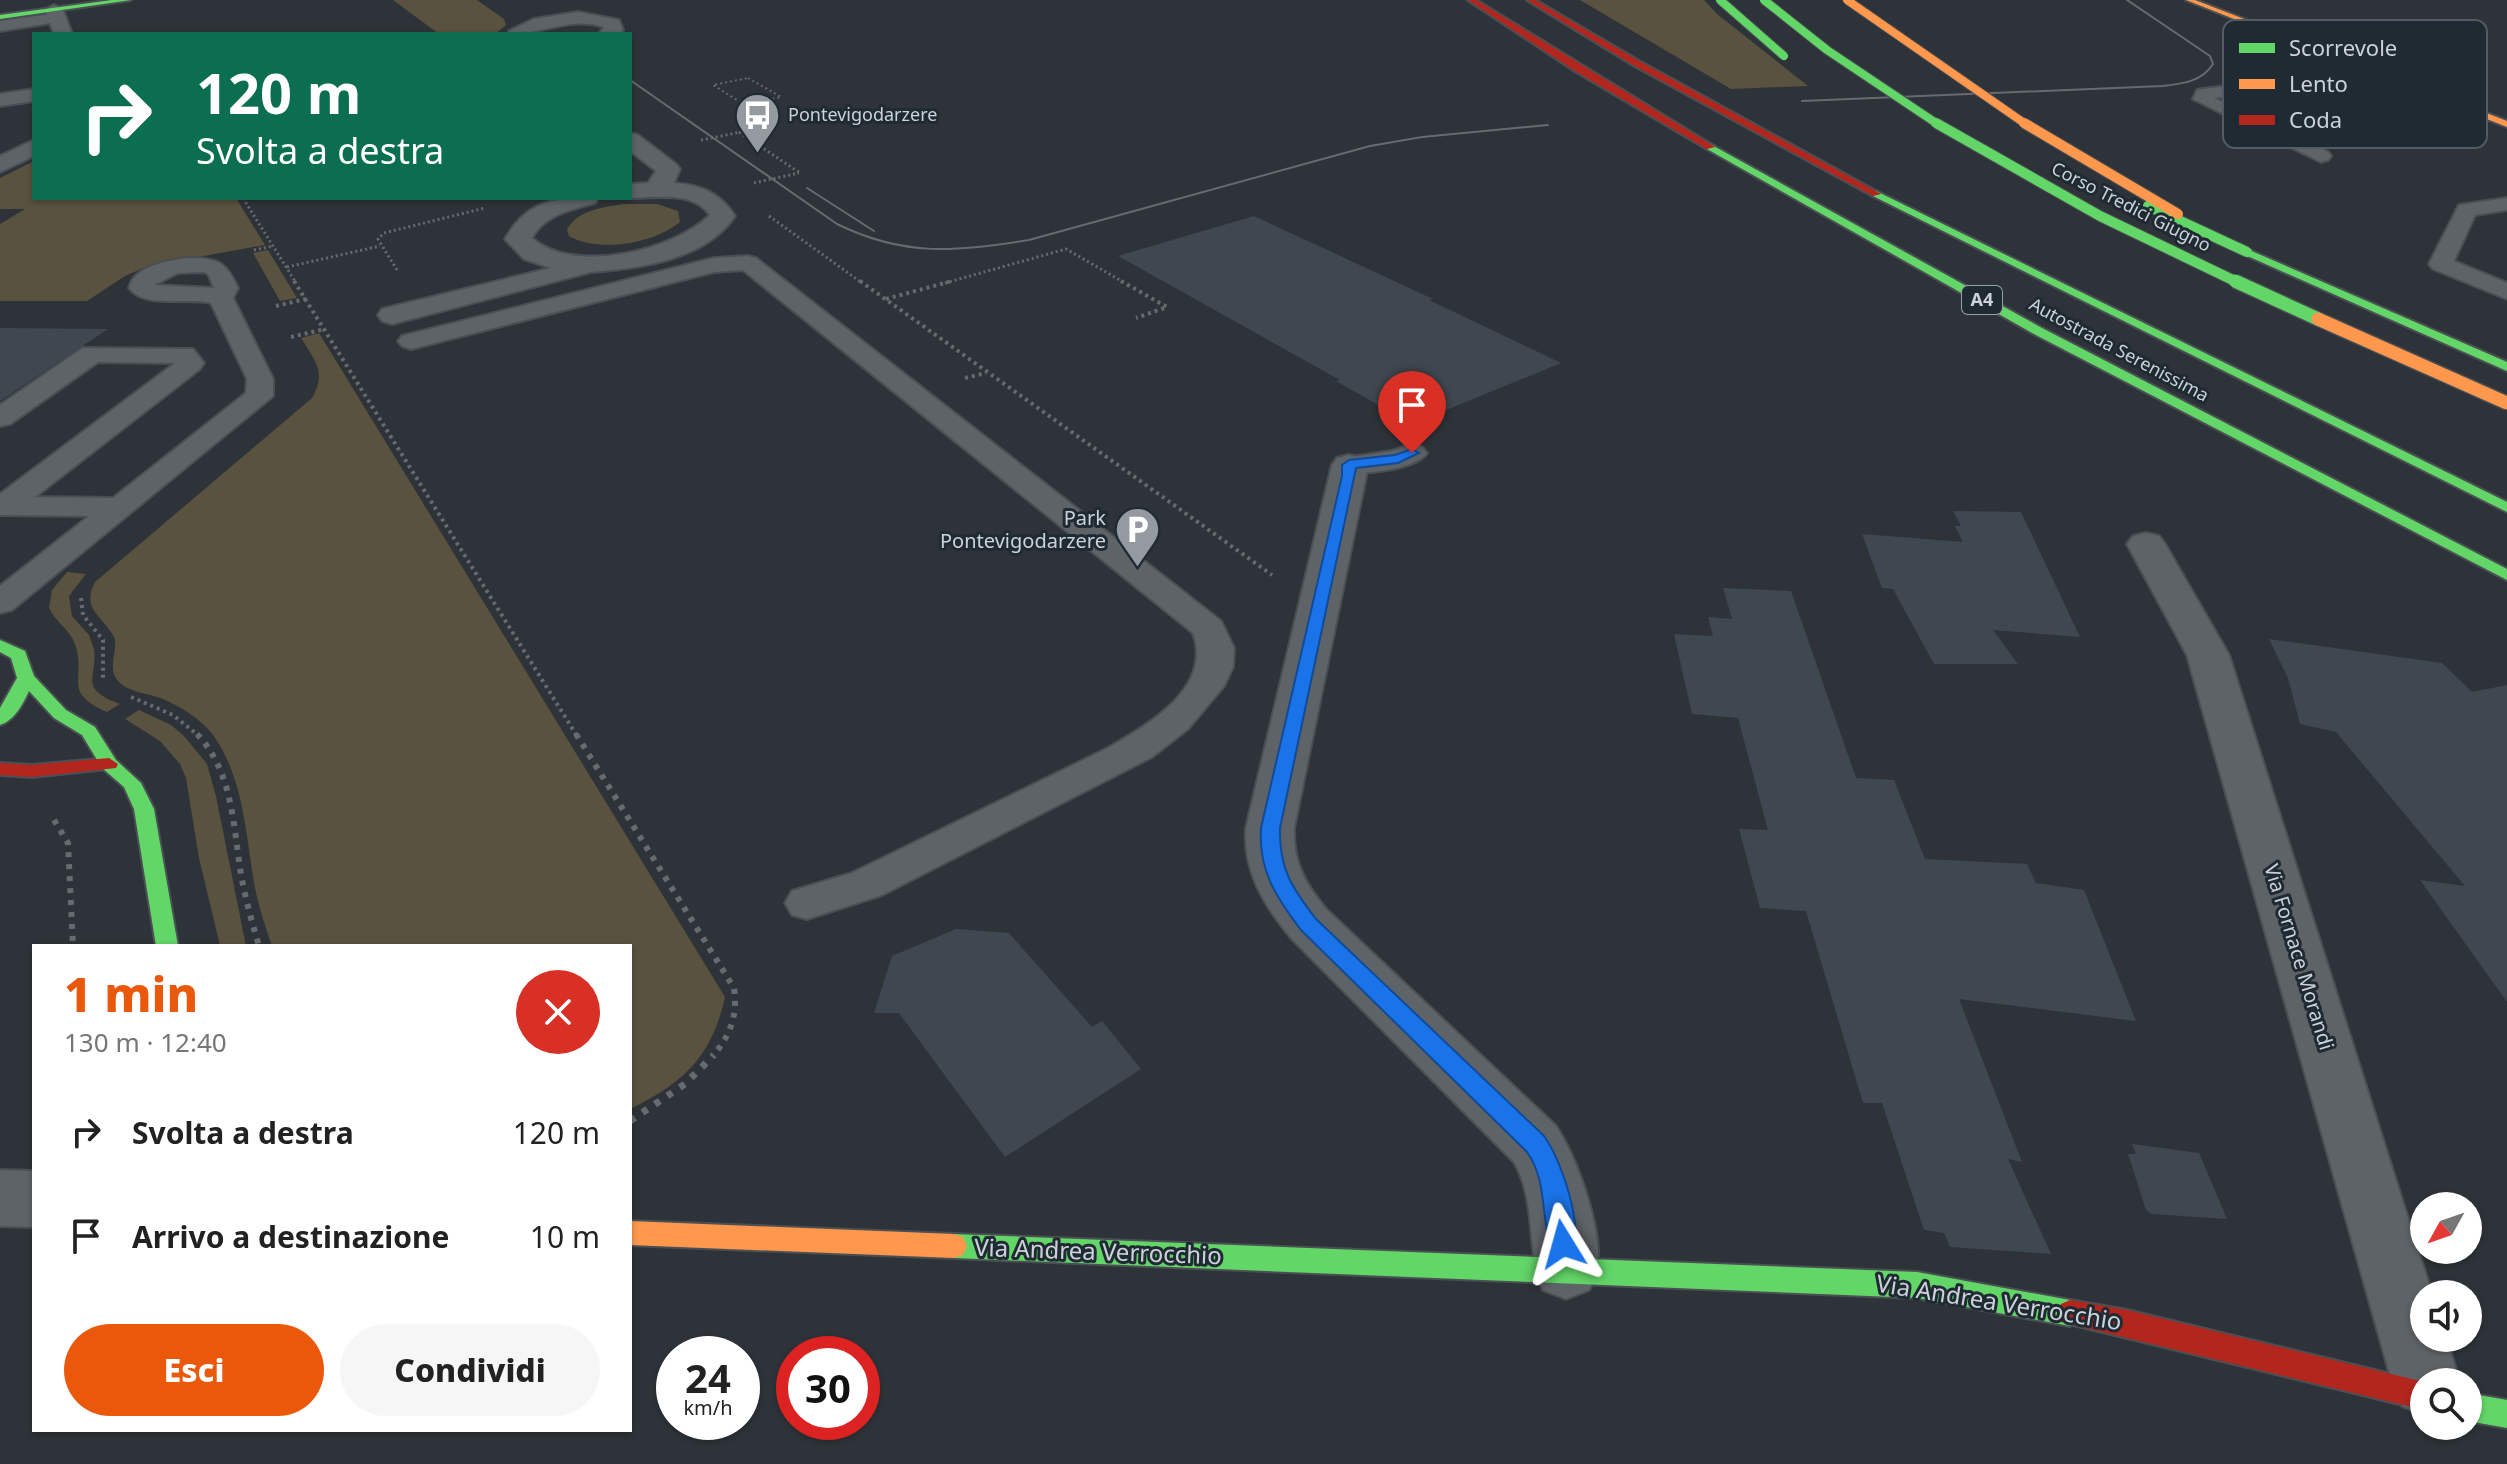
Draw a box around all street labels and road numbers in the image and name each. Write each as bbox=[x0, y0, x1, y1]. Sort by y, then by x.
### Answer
street label: Corso Tredici Giugno bbox=[2048, 155, 2215, 257]
road number: A4 bbox=[1962, 286, 2002, 314]
street label: Autostrada Serenissima bbox=[2026, 292, 2213, 407]
street label: Via Fornace Morandi bbox=[2258, 861, 2341, 1053]
street label: Via Andrea Verrocchio bbox=[974, 1230, 1222, 1271]
street label: Via Andrea Verrocchio bbox=[1874, 1266, 2124, 1337]

